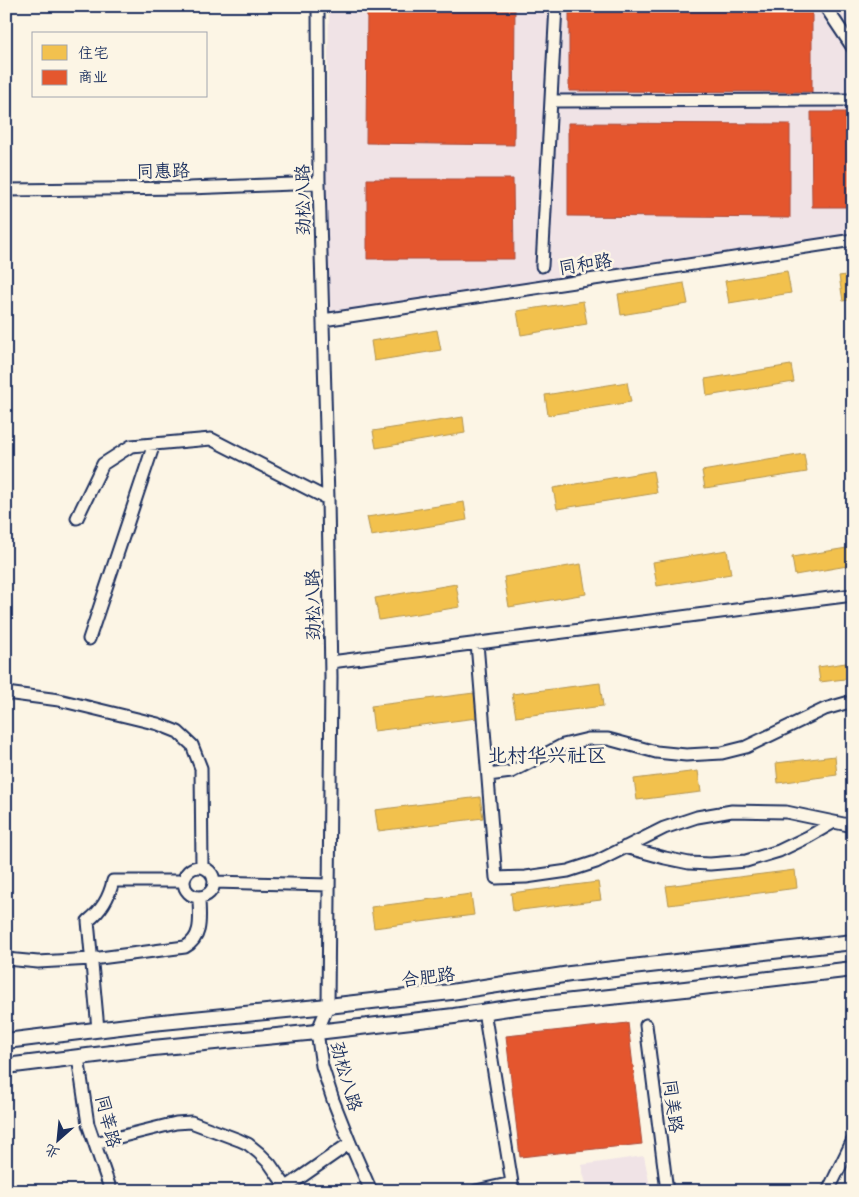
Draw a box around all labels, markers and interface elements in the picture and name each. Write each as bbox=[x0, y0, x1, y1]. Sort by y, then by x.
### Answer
legend bbox=[32, 32, 208, 98]
text: 住宅 bbox=[78, 42, 108, 62]
text: 商业 bbox=[78, 66, 108, 86]
street label: 同惠路 bbox=[136, 158, 190, 182]
street label: 劲松八路 bbox=[289, 164, 315, 236]
street label: 同和路 bbox=[556, 247, 614, 279]
street label: 劲松八路 bbox=[299, 569, 325, 641]
district label: 北村华兴社区 bbox=[487, 741, 607, 767]
street label: 合肥路 bbox=[400, 961, 456, 991]
street label: 劲松八路 bbox=[326, 1038, 368, 1114]
street label: 同美路 bbox=[659, 1078, 689, 1134]
street label: 同莘路 bbox=[91, 1092, 127, 1150]
north arrow bbox=[32, 1114, 82, 1164]
text: 北 bbox=[41, 1140, 62, 1164]

